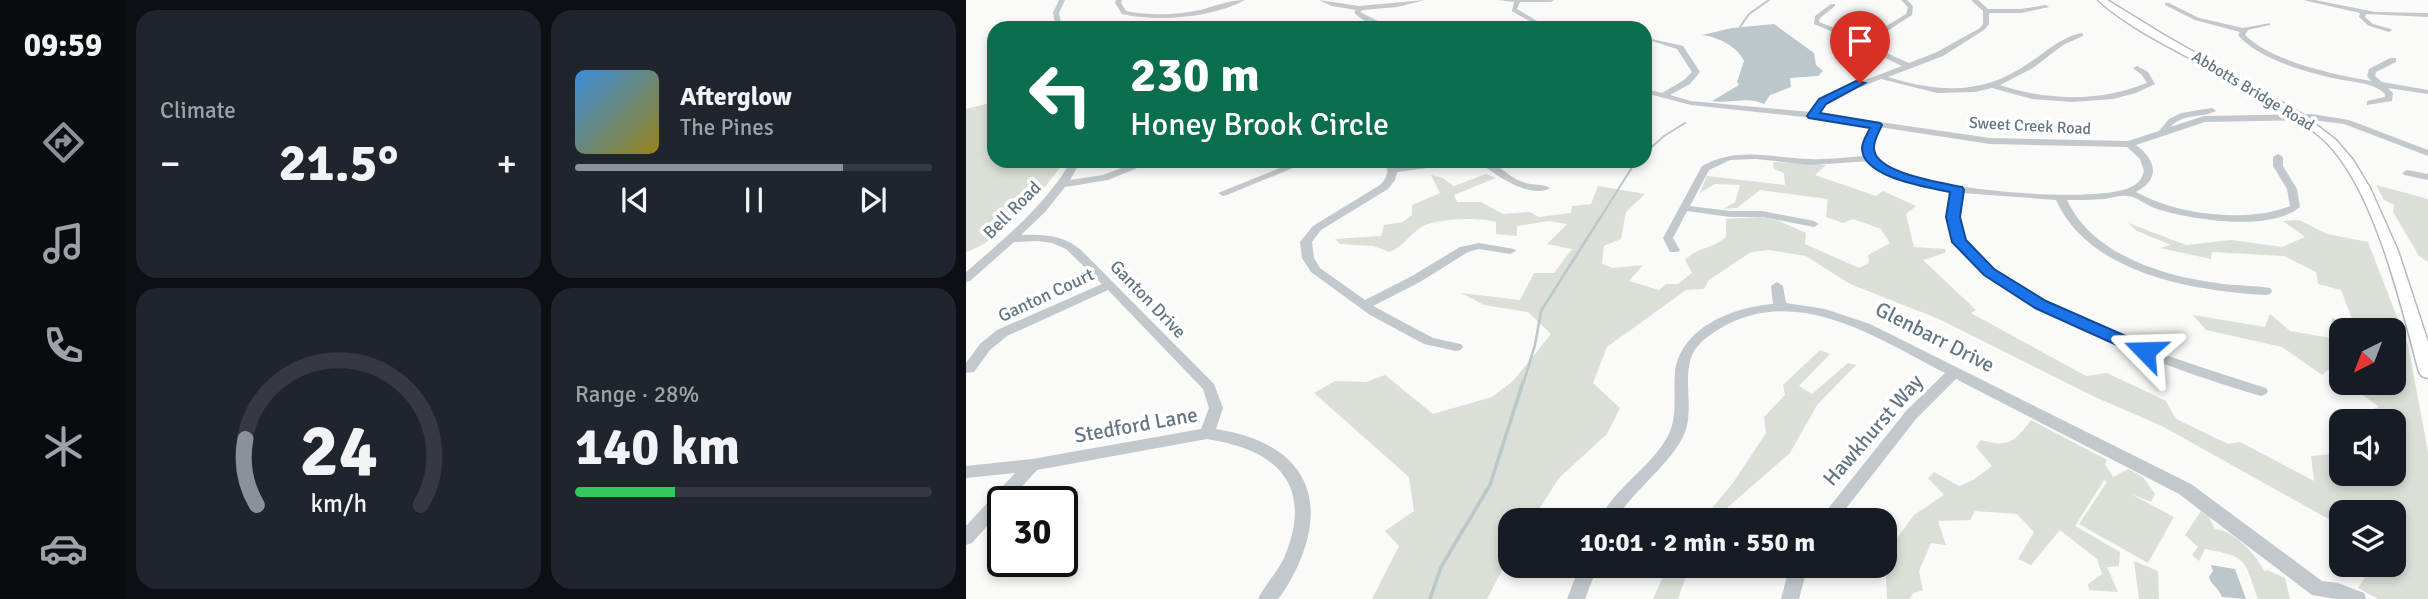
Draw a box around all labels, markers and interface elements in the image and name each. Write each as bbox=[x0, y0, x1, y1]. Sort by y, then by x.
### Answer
pin bbox=[1830, 11, 1890, 83]
icon: arrive bbox=[1841, 22, 1879, 60]
text: 09:59 bbox=[24, 26, 102, 65]
text: 230 m bbox=[1130, 45, 1260, 105]
street label: Abbotts Bridge Road bbox=[2188, 47, 2318, 135]
icon: left bbox=[1015, 49, 1106, 140]
text: Afterglow bbox=[680, 81, 792, 113]
text: Climate bbox=[160, 96, 236, 125]
text: Honey Brook Circle bbox=[1130, 105, 1389, 144]
text: The Pines bbox=[680, 113, 774, 142]
street label: Sweet Creek Road bbox=[1968, 113, 2092, 139]
icon: directions bbox=[39, 118, 88, 167]
text: 21.5° bbox=[279, 131, 398, 195]
text: − bbox=[160, 140, 181, 187]
text: + bbox=[496, 140, 517, 187]
street label: Bell Road bbox=[978, 176, 1046, 244]
icon: previous bbox=[616, 181, 654, 219]
icon: pause bbox=[735, 181, 773, 219]
icon: next bbox=[854, 181, 892, 219]
icon: music bbox=[39, 219, 88, 268]
street label: Ganton Drive bbox=[1105, 255, 1191, 343]
street label: Ganton Court bbox=[995, 263, 1097, 327]
street label: Glenbarr Drive bbox=[1871, 296, 1999, 378]
position arrow bbox=[2108, 314, 2182, 388]
north arrow bbox=[2329, 318, 2406, 396]
map controls bbox=[2329, 318, 2406, 577]
icon: phone bbox=[39, 321, 88, 370]
street label: Hawkhurst Way bbox=[1817, 369, 1929, 491]
text: Range · 28% bbox=[575, 380, 699, 409]
street label: Stedford Lane bbox=[1072, 401, 1200, 449]
text: 24 bbox=[299, 407, 378, 496]
button: sound bbox=[2329, 409, 2406, 486]
text: 140 km bbox=[575, 415, 740, 479]
icon: climate bbox=[39, 422, 88, 471]
speed limit sign: 30 bbox=[987, 486, 1078, 577]
text: km/h bbox=[310, 487, 367, 518]
button: layers bbox=[2329, 500, 2406, 577]
icon: car bbox=[39, 524, 88, 573]
text: 10:01 · 2 min · 550 m bbox=[1580, 527, 1815, 559]

